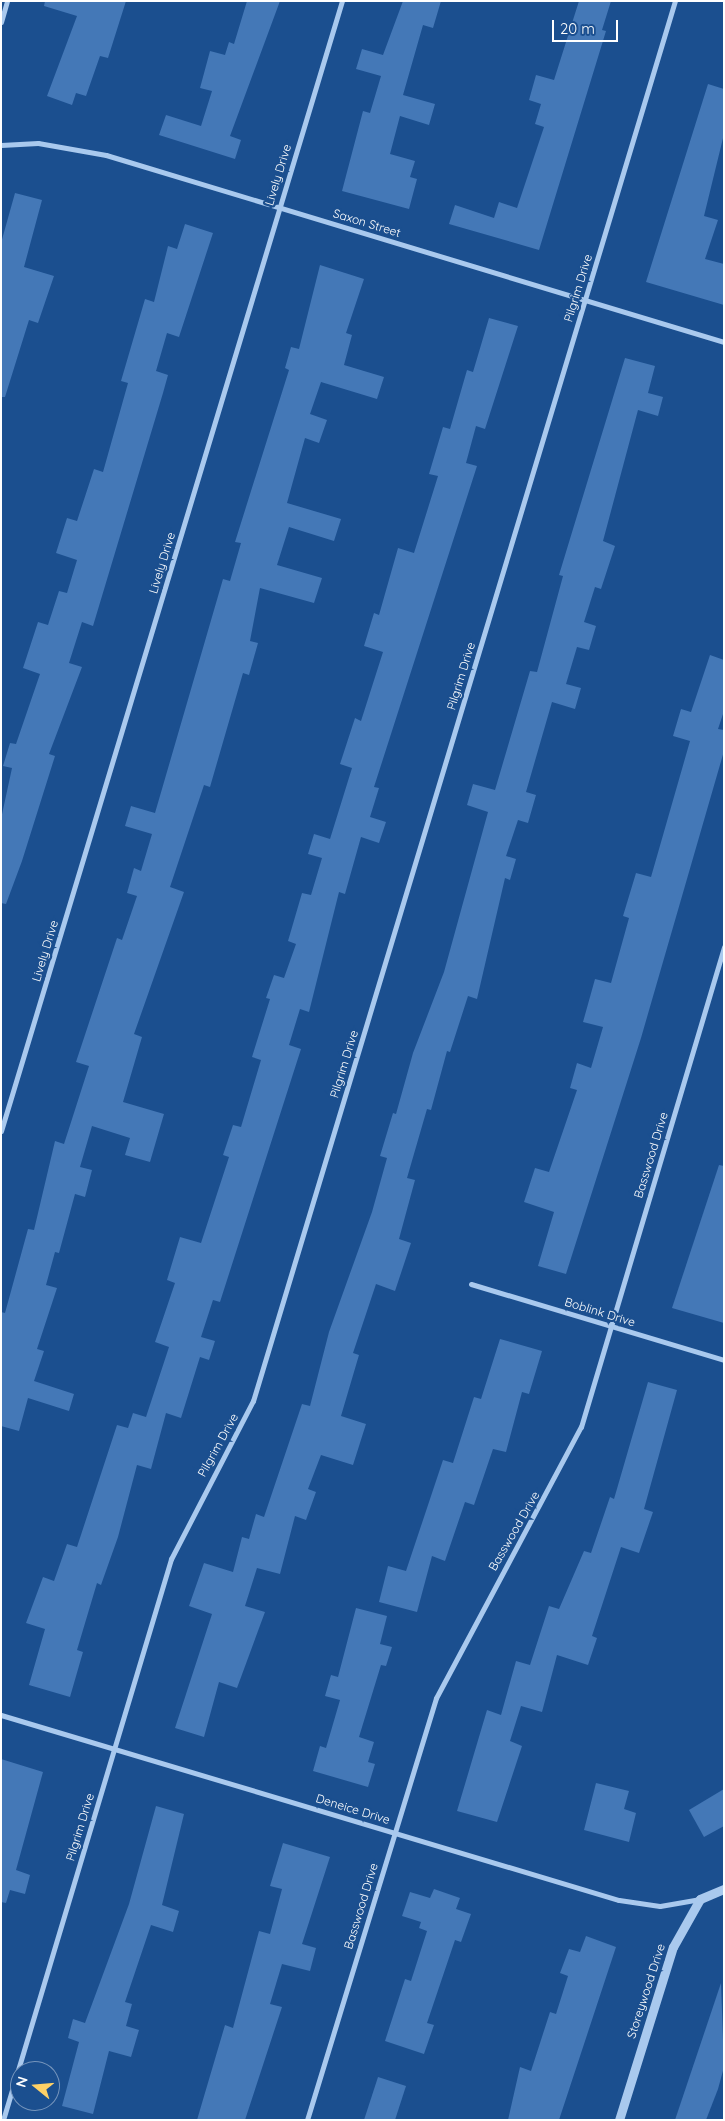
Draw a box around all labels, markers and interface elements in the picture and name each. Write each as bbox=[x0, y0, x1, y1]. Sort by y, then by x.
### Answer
scale bar bbox=[555, 10, 621, 42]
text: 20 m bbox=[560, 19, 595, 38]
street label: Lively Drive bbox=[262, 142, 294, 208]
street label: Saxon Street bbox=[331, 206, 403, 240]
street label: Pilgrim Drive bbox=[561, 252, 595, 324]
street label: Lively Drive bbox=[146, 530, 178, 596]
street label: Pilgrim Drive bbox=[444, 640, 478, 712]
street label: Lively Drive bbox=[29, 918, 61, 984]
street label: Pilgrim Drive bbox=[327, 1028, 361, 1100]
street label: Basswood Drive bbox=[631, 1110, 671, 1200]
street label: Boblink Drive bbox=[563, 1294, 637, 1330]
street label: Pilgrim Drive bbox=[195, 1411, 241, 1479]
street label: Basswood Drive bbox=[485, 1489, 543, 1573]
street label: Pilgrim Drive bbox=[63, 1791, 97, 1863]
street label: Deneice Drive bbox=[314, 1791, 392, 1827]
street label: Basswood Drive bbox=[341, 1861, 381, 1951]
street label: Storeywood Drive bbox=[624, 1942, 668, 2040]
north arrow bbox=[10, 2061, 60, 2111]
text: N bbox=[11, 2074, 32, 2089]

